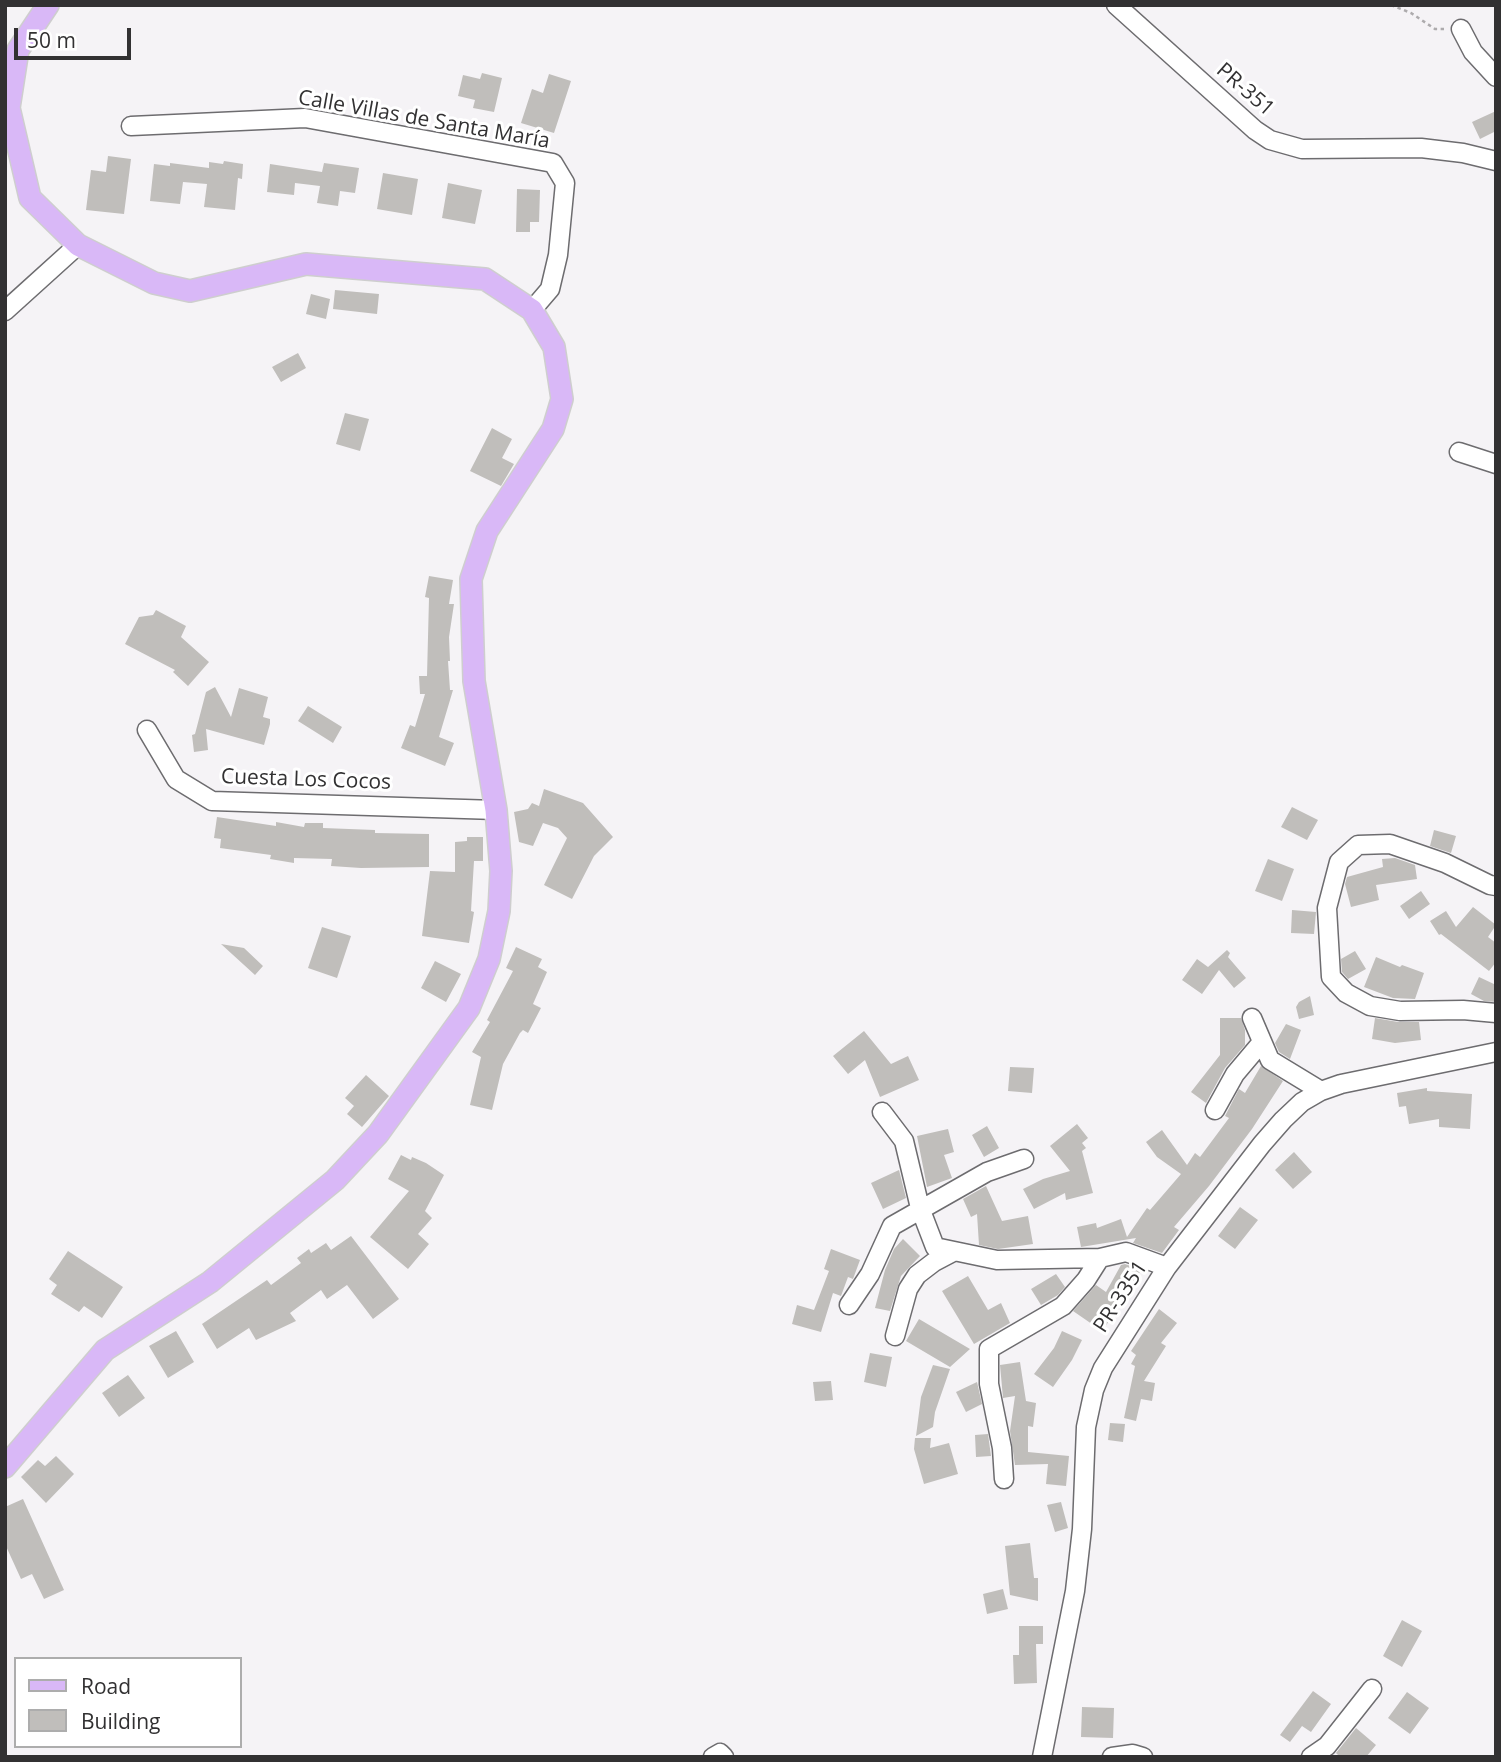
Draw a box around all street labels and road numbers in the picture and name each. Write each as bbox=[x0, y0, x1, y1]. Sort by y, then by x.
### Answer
street label: PR-351 bbox=[1211, 58, 1279, 122]
street label: Calle Villas de Santa María bbox=[296, 85, 552, 155]
street label: Cuesta Los Cocos bbox=[221, 764, 391, 796]
street label: PR-3351 bbox=[1089, 1256, 1153, 1338]

